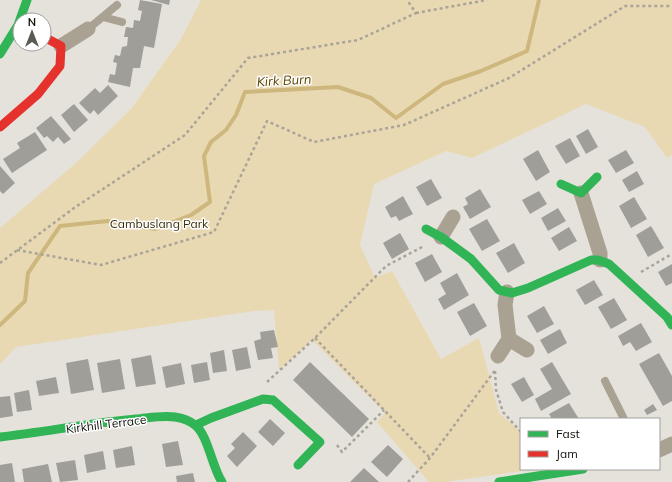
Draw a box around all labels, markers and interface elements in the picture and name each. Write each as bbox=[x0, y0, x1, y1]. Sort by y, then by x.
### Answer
north arrow bbox=[12, 12, 52, 52]
text: N bbox=[28, 15, 36, 29]
water label: Kirk Burn bbox=[256, 71, 312, 89]
park label: Cambuslang Park bbox=[110, 216, 209, 231]
street label: Kirkhill Terrace bbox=[65, 412, 147, 436]
legend bbox=[520, 418, 660, 470]
text: Fast bbox=[556, 426, 580, 441]
text: Jam bbox=[556, 446, 578, 461]

